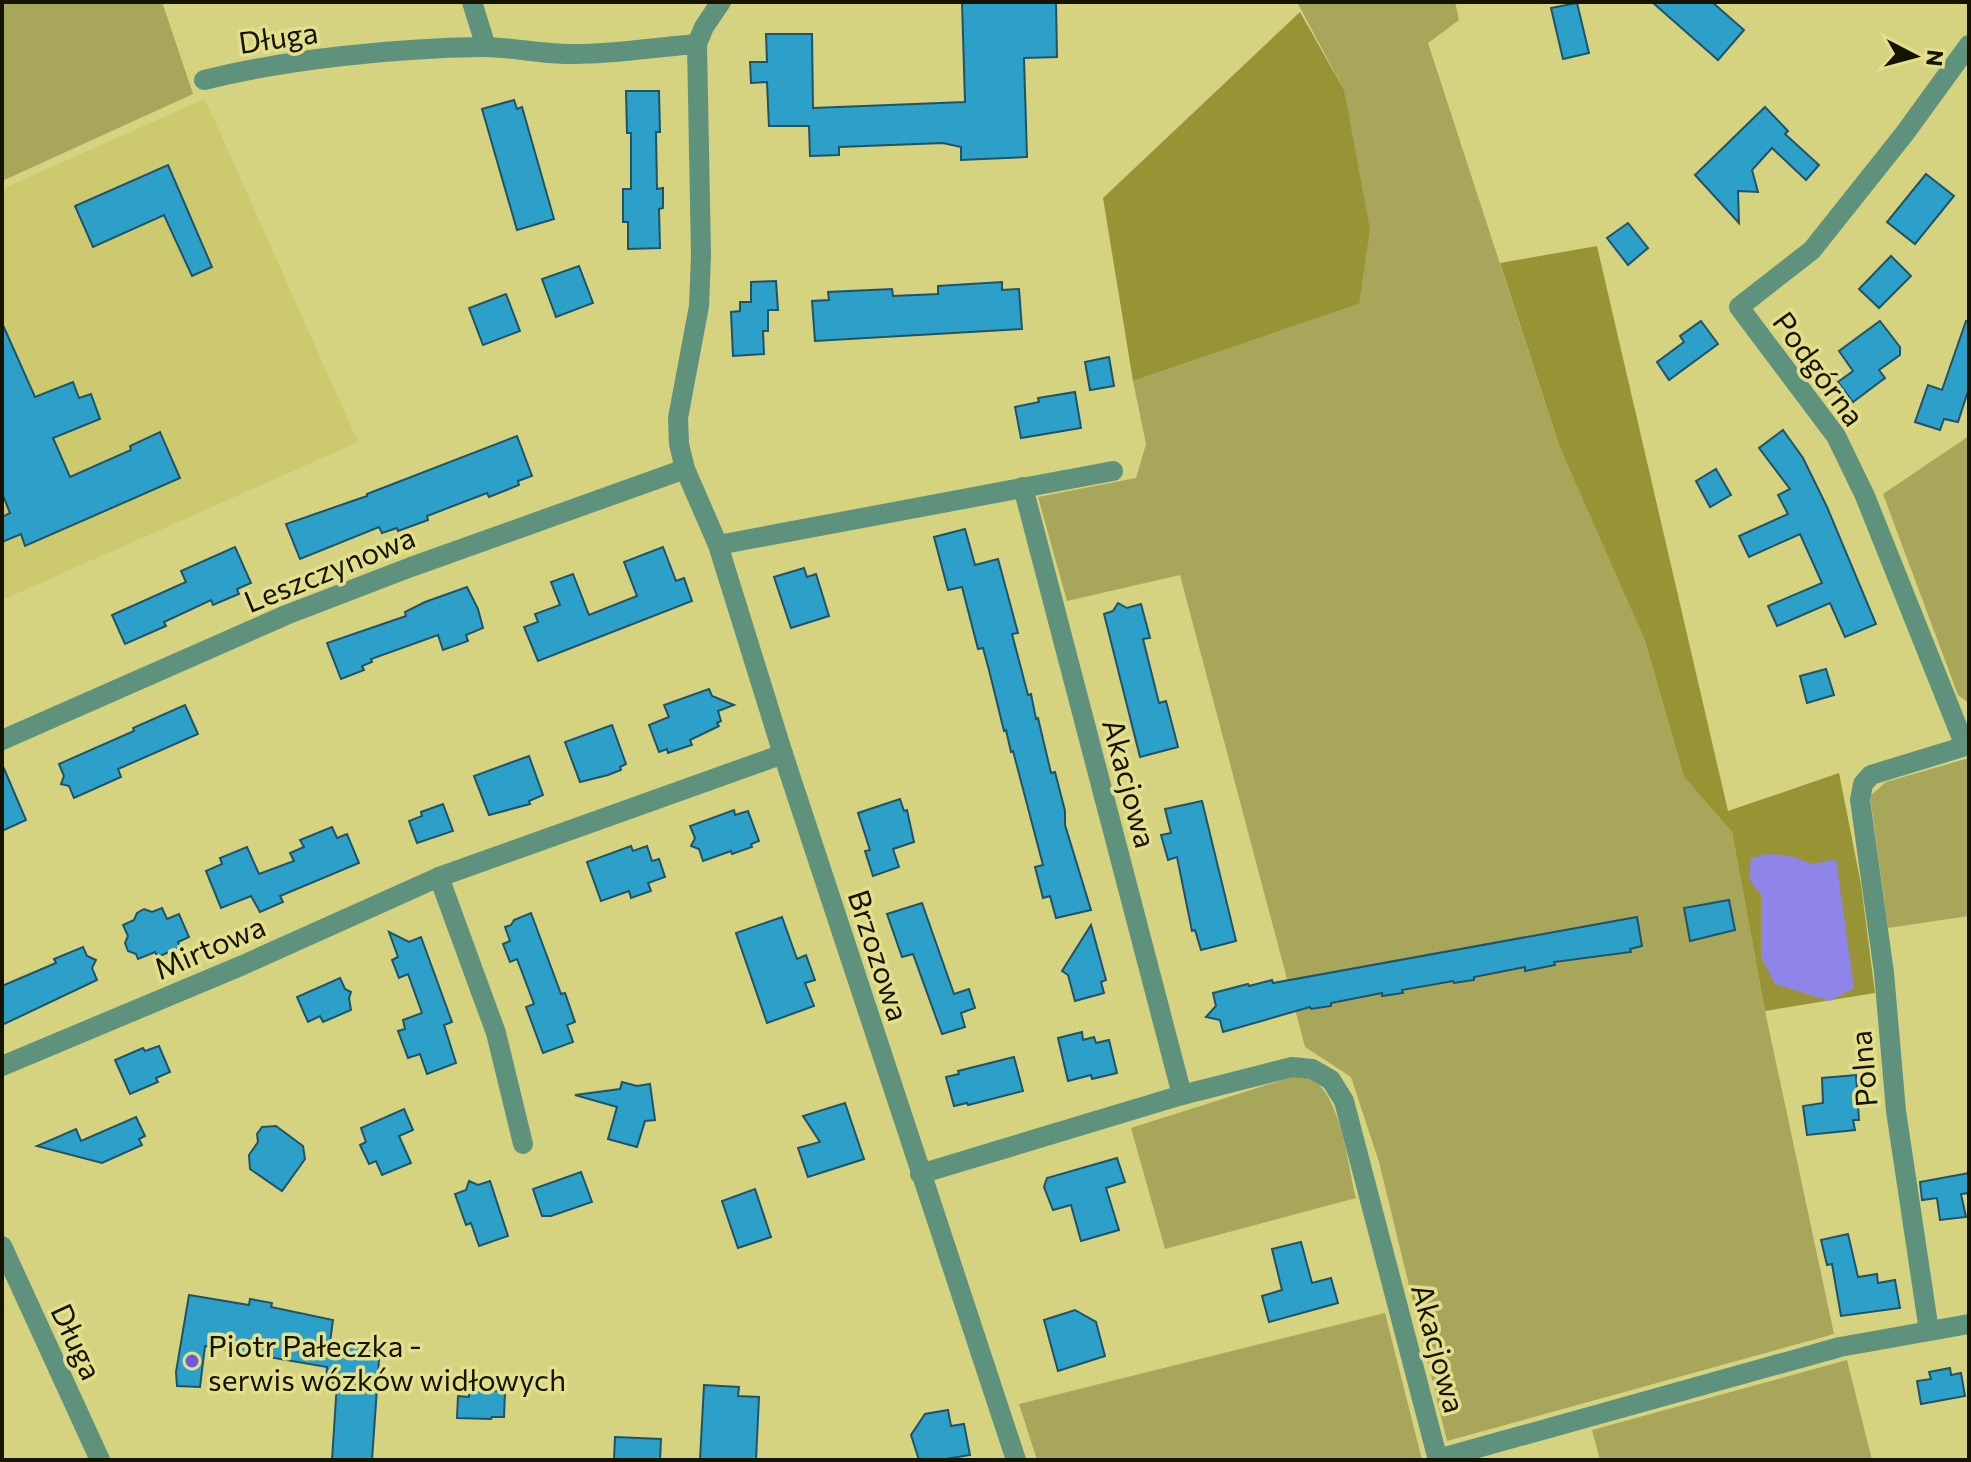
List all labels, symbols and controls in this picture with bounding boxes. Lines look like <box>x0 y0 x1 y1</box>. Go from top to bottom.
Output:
street label: Długa <box>236 12 320 60</box>
north arrow <box>1875 16 1955 96</box>
text: N <box>1921 49 1950 68</box>
street label: Podgórna <box>1766 304 1874 432</box>
street label: Leszczynowa <box>238 517 420 619</box>
street label: Akacjowa <box>1096 714 1166 852</box>
street label: Brzozowa <box>841 885 919 1025</box>
street label: Mirtowa <box>148 906 270 986</box>
street label: Polna <box>1840 1029 1884 1109</box>
street label: Akacjowa <box>1405 1279 1475 1417</box>
street label: Długa <box>44 1297 112 1385</box>
place label: Piotr Pałeczka - serwis wózków widłowych <box>208 1326 566 1397</box>
marker: Piotr Pałeczka - serwis wózków widłowych <box>183 1352 201 1370</box>

